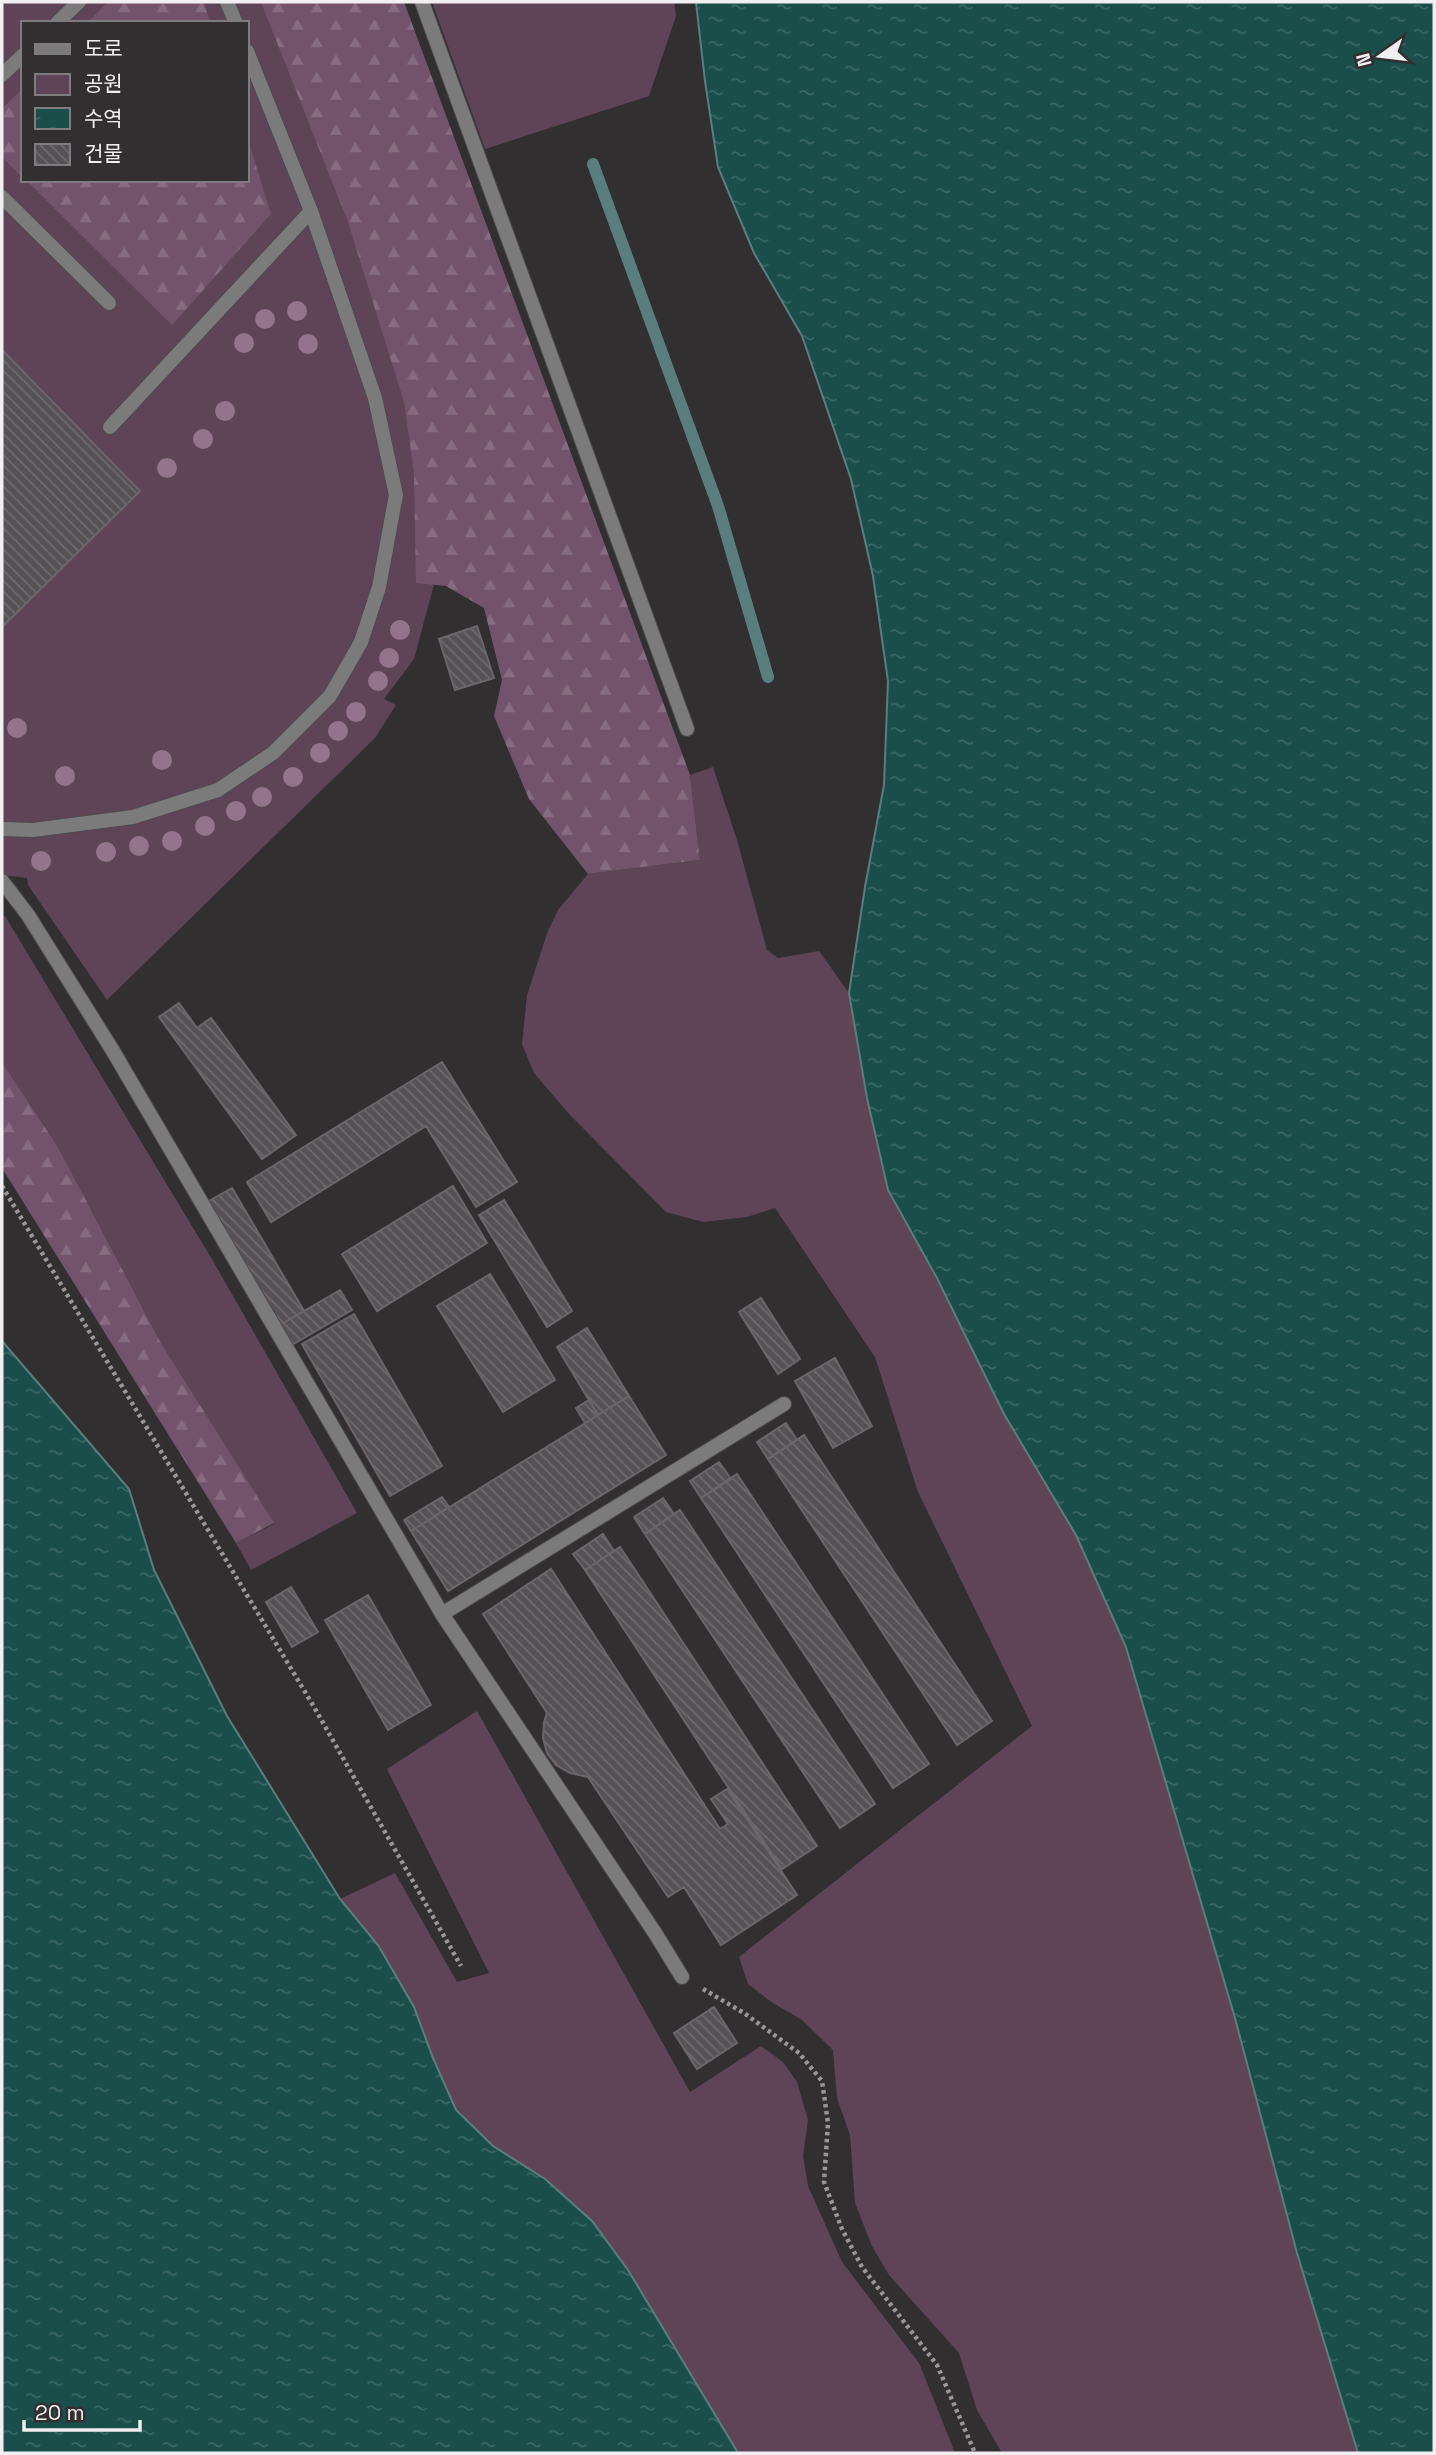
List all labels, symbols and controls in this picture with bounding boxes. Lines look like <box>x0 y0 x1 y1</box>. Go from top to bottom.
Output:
legend <box>21 21 248 182</box>
north arrow <box>1345 21 1415 91</box>
text: 도로 <box>84 35 123 62</box>
text: N <box>1350 51 1378 69</box>
text: 공원 <box>84 70 123 97</box>
text: 수역 <box>84 105 123 132</box>
text: 건물 <box>84 140 123 167</box>
scale bar <box>24 2388 140 2432</box>
text: 20 m <box>35 2399 85 2426</box>

